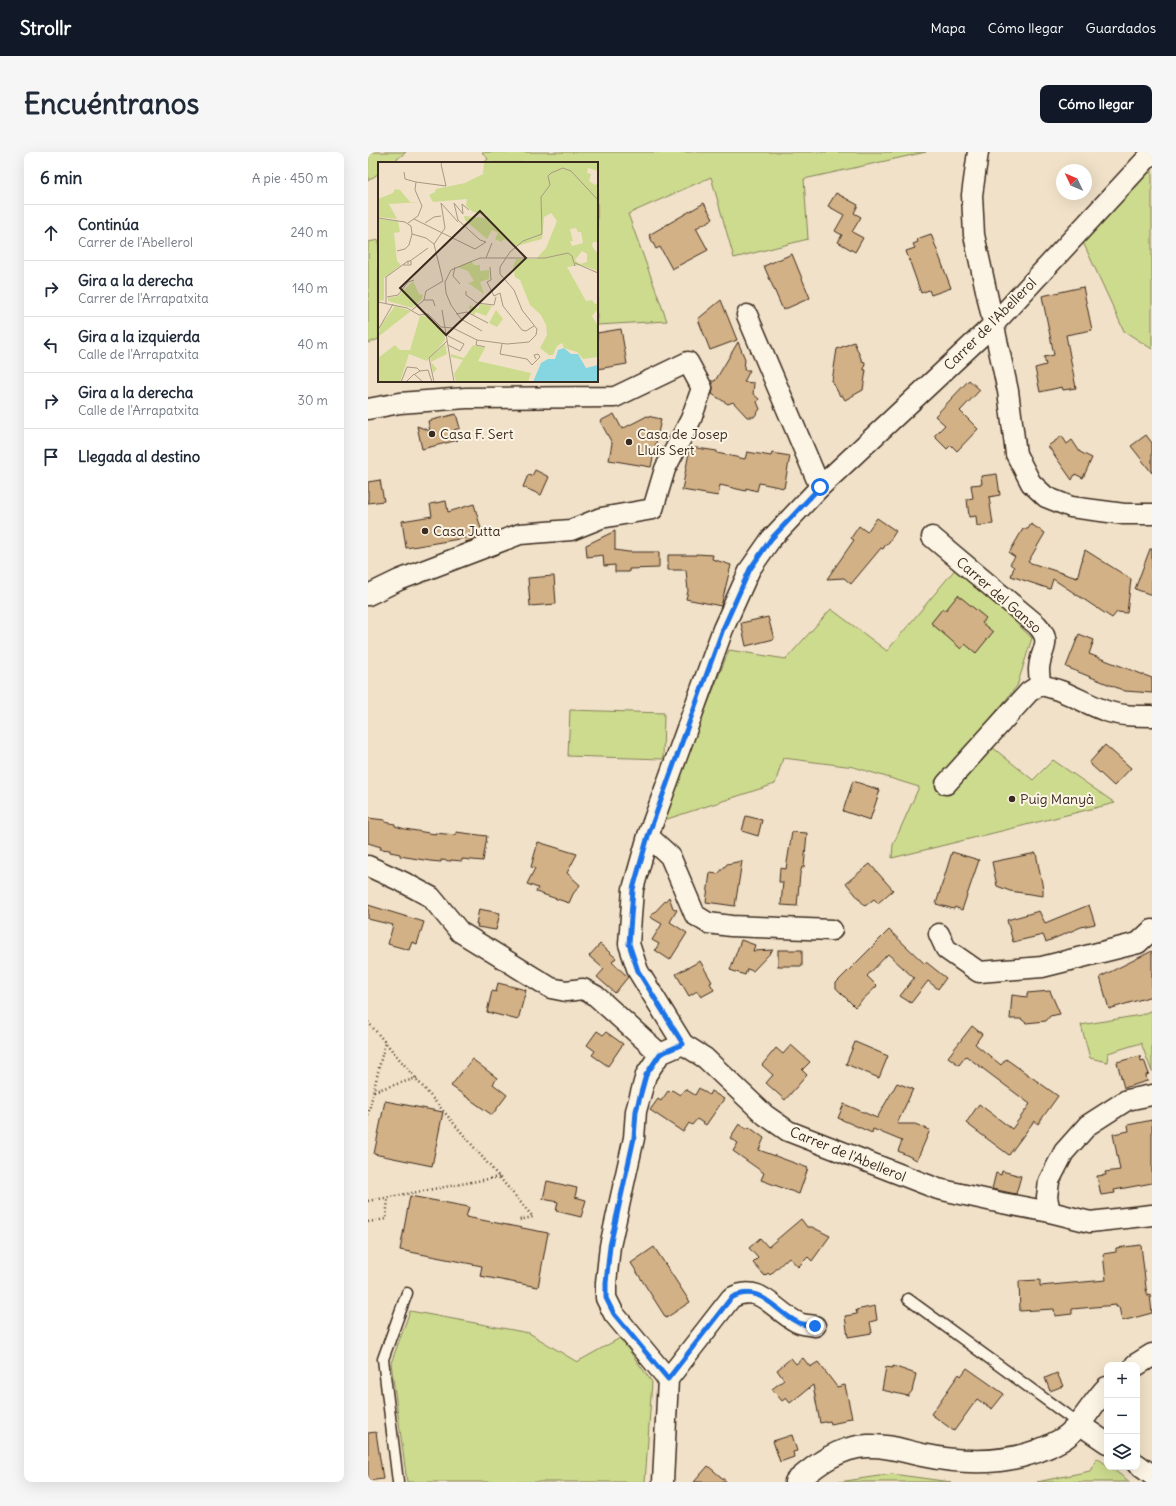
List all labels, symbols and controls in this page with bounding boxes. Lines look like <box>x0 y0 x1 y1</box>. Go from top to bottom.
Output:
text: Strollr <box>20 16 71 40</box>
text: Mapa <box>931 19 966 37</box>
text: Cómo llegar <box>988 19 1064 37</box>
text: Guardados <box>1086 19 1156 37</box>
button: Cómo llegar <box>1040 85 1152 123</box>
text: Encuéntranos <box>24 86 199 122</box>
inset map <box>378 162 598 382</box>
north arrow <box>1056 164 1092 200</box>
text: 6 min <box>40 167 82 189</box>
text: A pie · 450 m <box>252 170 328 187</box>
text: Continúa <box>78 215 139 234</box>
icon: ahead <box>40 222 62 244</box>
text: 240 m <box>291 224 328 241</box>
text: Carrer de l'Abellerol <box>78 234 193 251</box>
text: Gira a la derecha <box>78 271 193 290</box>
street label: Carrer de l'Abellerol <box>940 274 1040 374</box>
icon: right <box>40 278 62 300</box>
text: 140 m <box>292 280 328 297</box>
text: Carrer de l'Arrapatxita <box>78 290 209 307</box>
text: Gira a la izquierda <box>78 327 200 346</box>
icon: left <box>40 334 62 356</box>
text: 40 m <box>297 336 328 353</box>
text: Calle de l'Arrapatxita <box>78 346 199 363</box>
text: Gira a la derecha <box>78 383 193 402</box>
icon: right <box>40 390 62 412</box>
text: 30 m <box>298 392 328 409</box>
text: Calle de l'Arrapatxita <box>78 402 199 419</box>
place label: Casa F. Sert <box>440 425 514 443</box>
place label: Casa de Josep Lluís Sert <box>637 425 728 459</box>
marker: Casa F. Sert <box>427 429 437 439</box>
marker: Casa de Josep Lluís Sert <box>624 437 634 447</box>
icon: arrive <box>40 446 62 468</box>
text: Llegada al destino <box>78 447 200 466</box>
route start <box>811 478 829 496</box>
place label: Casa Jutta <box>433 522 501 540</box>
marker: Casa Jutta <box>420 526 430 536</box>
street label: Carrer del Ganso <box>953 553 1045 637</box>
place label: Puig Manyà <box>1020 790 1094 808</box>
marker: Puig Manyà <box>1007 794 1017 804</box>
street label: Carrer de l'Abellerol <box>787 1122 909 1186</box>
route end <box>806 1317 824 1335</box>
map controls <box>1104 1362 1140 1470</box>
button: + <box>1104 1362 1140 1398</box>
button: − <box>1104 1398 1140 1434</box>
button: layers <box>1104 1434 1140 1470</box>

